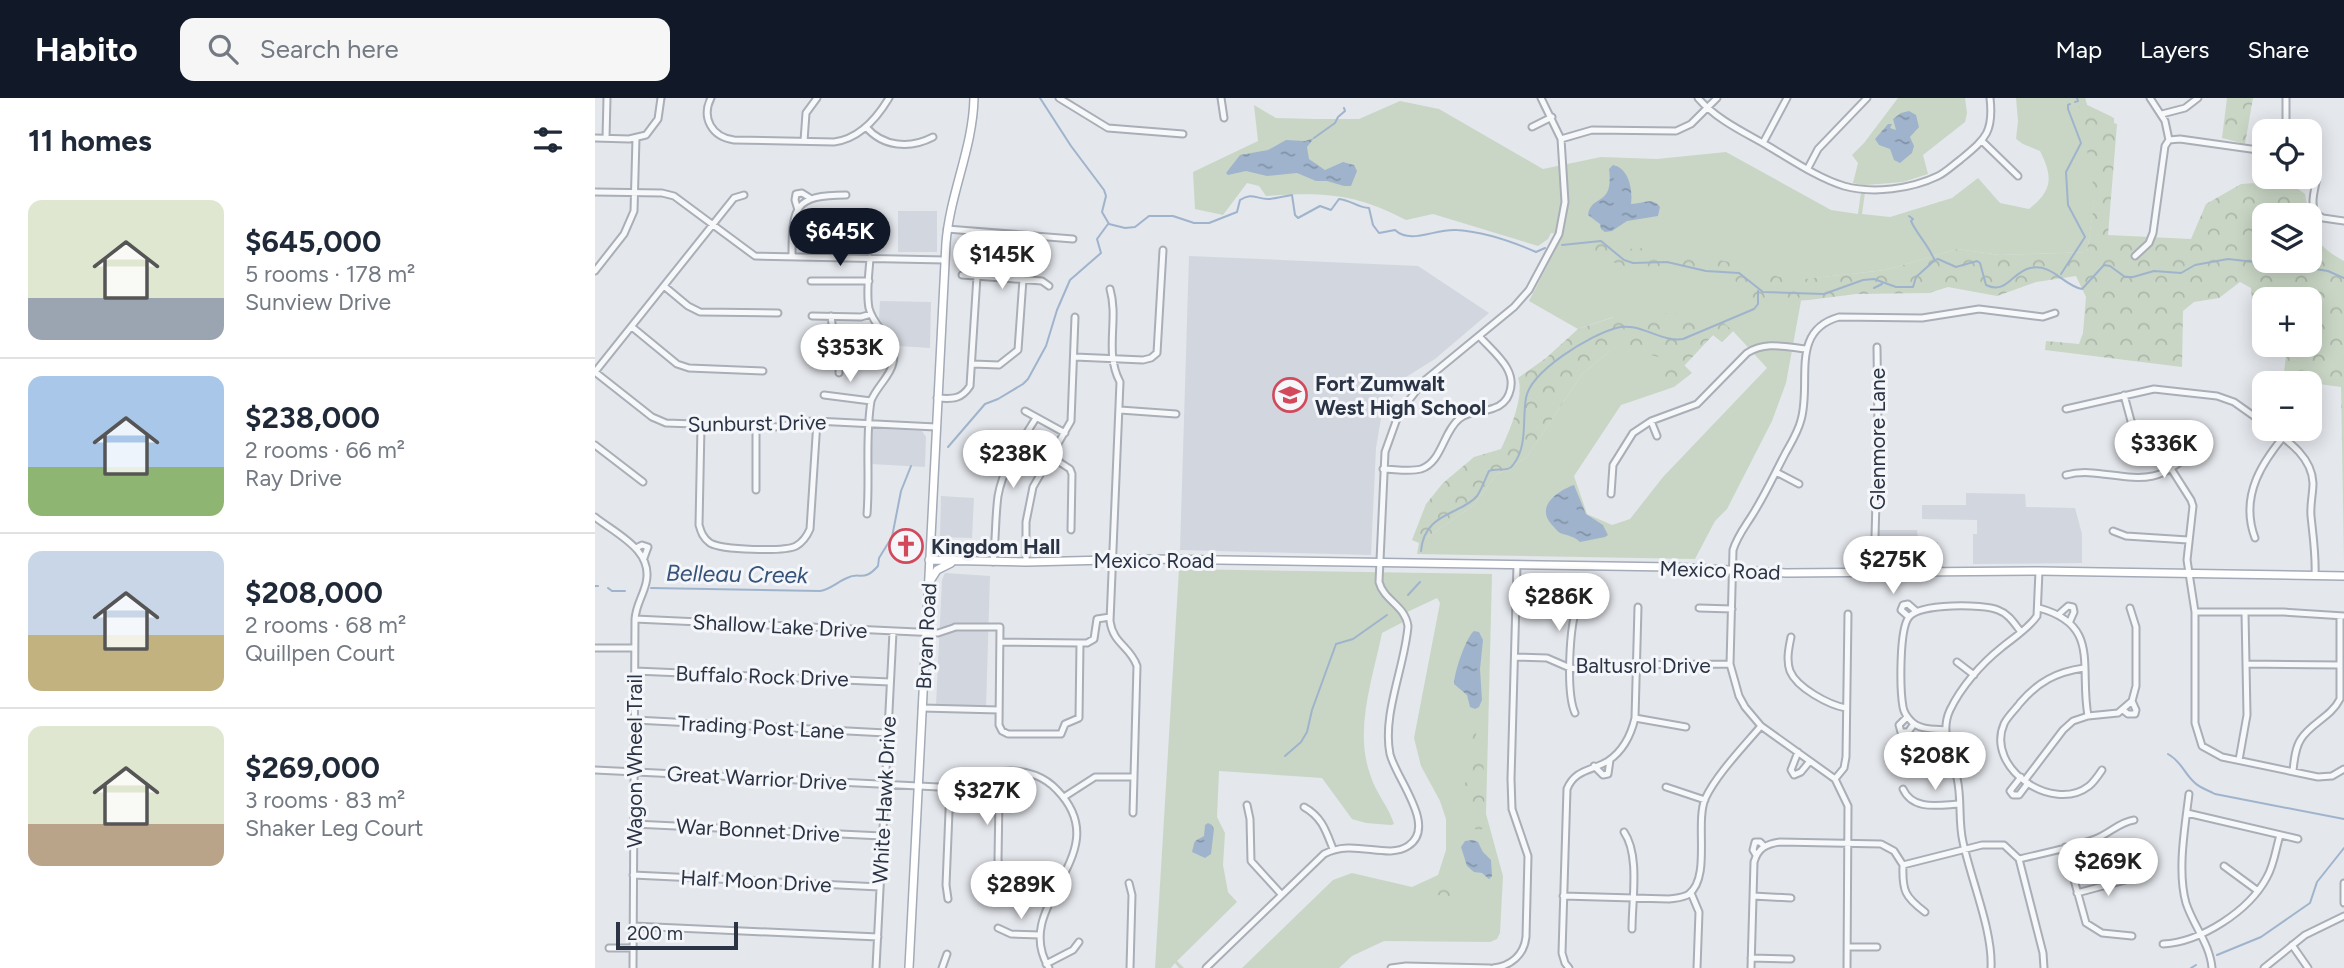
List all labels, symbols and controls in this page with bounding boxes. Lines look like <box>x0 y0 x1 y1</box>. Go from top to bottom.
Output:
search box <box>180 18 670 81</box>
text: Habito <box>35 30 138 69</box>
icon: search <box>204 30 242 68</box>
text: Search here <box>260 33 399 65</box>
text: Map <box>2055 35 2102 64</box>
text: Layers <box>2140 35 2209 64</box>
text: Share <box>2247 35 2309 64</box>
map controls <box>2252 119 2322 441</box>
button: locate <box>2252 119 2322 189</box>
icon: filters <box>529 121 567 159</box>
text: 11 homes <box>28 122 152 159</box>
button: layers <box>2252 203 2322 273</box>
pin: $645K <box>791 208 889 268</box>
text: $645K <box>805 217 875 245</box>
text: $645,000 <box>245 223 381 260</box>
icon: home <box>84 228 168 312</box>
pin: $145K <box>953 232 1051 291</box>
text: $145K <box>969 240 1035 268</box>
text: 5 rooms · 178 m² <box>245 260 415 288</box>
button: + <box>2252 287 2322 357</box>
text: Sunview Drive <box>245 288 391 316</box>
pin: $353K <box>801 324 899 384</box>
text: $353K <box>817 333 884 361</box>
street label: Glenmore Lane <box>1865 368 1890 510</box>
place label: Fort Zumwalt West High School <box>1315 371 1486 420</box>
button: − <box>2252 371 2322 441</box>
school or university icon: Fort Zumwalt West High School <box>1271 376 1309 414</box>
text: $238,000 <box>245 399 380 436</box>
icon: home <box>84 404 168 488</box>
street label: Sunburst Drive <box>687 409 827 437</box>
pin: $336K <box>2115 420 2213 480</box>
text: $336K <box>2131 429 2197 457</box>
pin: $238K <box>964 430 1062 490</box>
text: 2 rooms · 66 m² <box>245 436 405 464</box>
text: $238K <box>979 439 1047 467</box>
text: Ray Drive <box>245 464 342 492</box>
church icon: Kingdom Hall <box>887 527 925 565</box>
place label: Kingdom Hall <box>931 534 1060 559</box>
pin: $275K <box>1844 536 1942 596</box>
text: $275K <box>1859 545 1927 573</box>
street label: Mexico Road <box>1093 548 1215 573</box>
street label: Mexico Road <box>1659 555 1781 585</box>
water label: Belleau Creek <box>666 559 809 589</box>
text: $208,000 <box>245 574 383 611</box>
pin: $286K <box>1510 574 1608 633</box>
icon: home <box>84 579 168 663</box>
street label: Bryan Road <box>911 582 941 690</box>
text: $286K <box>1525 582 1593 610</box>
street label: Shallow Lake Drive <box>692 609 868 643</box>
text: 2 rooms · 68 m² <box>245 611 406 639</box>
text: Quillpen Court <box>245 639 395 667</box>
street label: Baltusrol Drive <box>1575 653 1711 678</box>
street label: Buffalo Rock Drive <box>675 660 849 692</box>
street label: Wagon Wheel Trail <box>622 674 647 848</box>
street label: Trading Post Lane <box>677 710 845 744</box>
street label: White Hawk Drive <box>867 715 901 885</box>
pin: $208K <box>1886 732 1984 792</box>
text: $208K <box>1900 741 1970 769</box>
text: $269,000 <box>245 749 380 786</box>
icon: home <box>84 754 168 838</box>
street label: Great Warrior Drive <box>666 761 848 795</box>
pin: $327K <box>938 768 1036 827</box>
text: $327K <box>954 776 1020 804</box>
text: 3 rooms · 83 m² <box>245 786 405 814</box>
street label: War Bonnet Drive <box>676 813 840 847</box>
text: Shaker Leg Court <box>245 814 424 842</box>
pin: $269K <box>2059 838 2157 898</box>
text: $269K <box>2074 847 2142 875</box>
pin: $289K <box>972 862 1070 921</box>
street label: Half Moon Drive <box>680 865 832 897</box>
text: $289K <box>987 870 1055 898</box>
scale bar <box>616 919 739 951</box>
text: 200 m <box>627 922 683 945</box>

